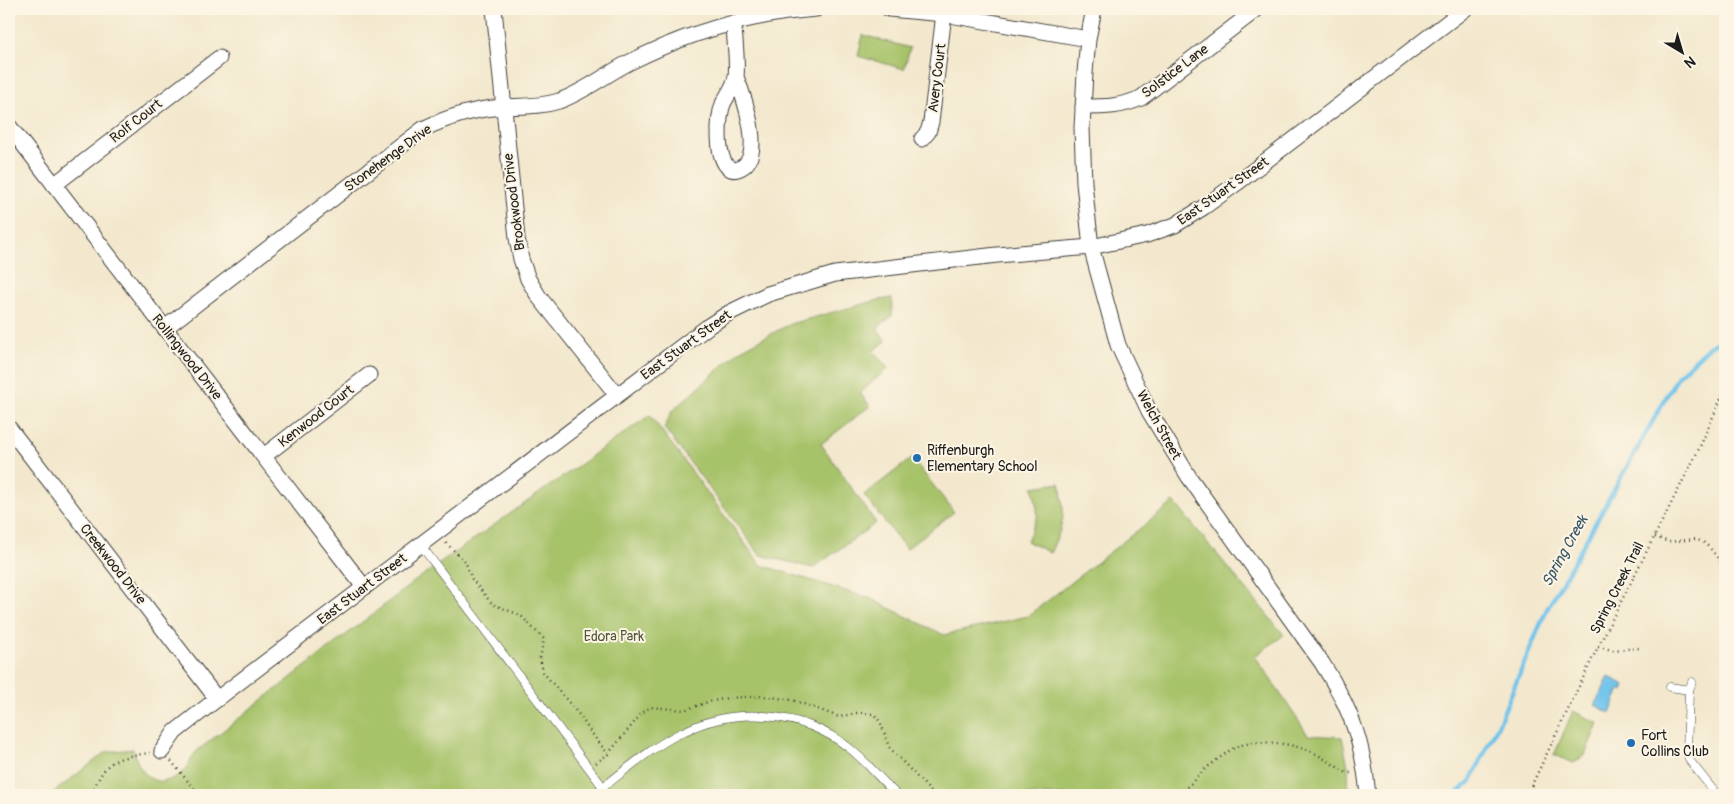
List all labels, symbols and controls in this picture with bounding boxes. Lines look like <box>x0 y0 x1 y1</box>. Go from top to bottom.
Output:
north arrow <box>1656 28 1706 78</box>
street label: Solstice Lane <box>1138 40 1212 102</box>
street label: Avery Court <box>924 42 950 113</box>
text: N <box>1681 52 1699 71</box>
street label: Rolf Court <box>107 95 166 147</box>
street label: Stonehenge Drive <box>341 121 435 195</box>
street label: Brookwood Drive <box>500 152 528 252</box>
street label: East Stuart Street <box>1174 153 1272 229</box>
street label: East Stuart Street <box>637 306 735 384</box>
street label: Rollingwood Drive <box>148 311 226 403</box>
street label: Kenwood Court <box>275 381 357 451</box>
street label: Welch Street <box>1133 387 1185 463</box>
place label: Riffenburgh Elementary School <box>927 442 1038 475</box>
marker: Riffenburgh Elementary School <box>911 452 923 464</box>
water label: Spring Creek <box>1538 511 1593 590</box>
street label: Creekwood Drive <box>76 520 150 608</box>
street label: Spring Creek Trail <box>1587 539 1647 637</box>
street label: East Stuart Street <box>314 550 410 628</box>
park label: Edora Park <box>584 628 644 645</box>
place label: Fort Collins Club <box>1641 727 1709 760</box>
marker: Fort Collins Club <box>1625 737 1637 749</box>

